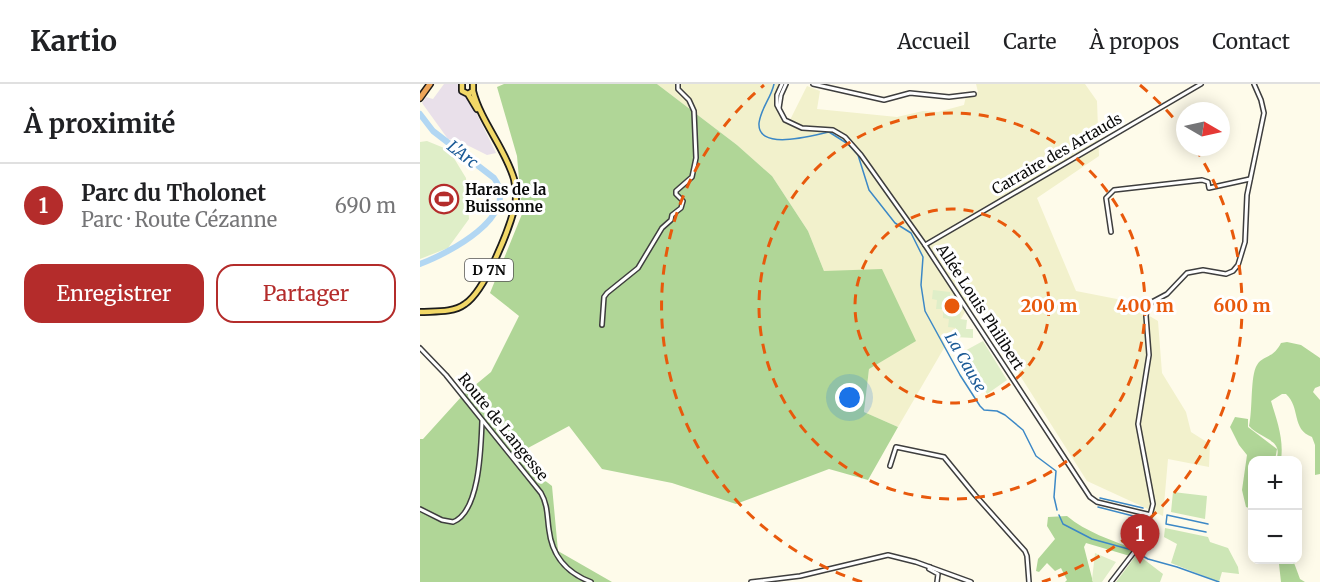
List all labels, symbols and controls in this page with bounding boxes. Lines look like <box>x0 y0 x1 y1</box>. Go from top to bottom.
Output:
text: Kartio <box>30 23 117 59</box>
text: Accueil <box>897 28 970 55</box>
text: Carte <box>1003 28 1057 55</box>
text: À propos <box>1090 28 1179 55</box>
text: Contact <box>1212 28 1290 55</box>
north arrow <box>1176 102 1230 156</box>
text: À proximité <box>24 107 175 140</box>
street label: Carraire des Artauds <box>988 109 1125 199</box>
water label: L'Arc <box>444 136 483 173</box>
text: Parc du Tholonet <box>81 179 266 207</box>
place label: Haras de la Buissonne <box>465 180 547 216</box>
sports icon: Haras de la Buissonne <box>428 183 460 215</box>
text: 1 <box>39 193 48 218</box>
text: 690 m <box>335 193 396 218</box>
text: Parc · Route Cézanne <box>81 207 277 232</box>
street label: Allée Louis Philibert <box>932 239 1028 373</box>
road number: D 7N <box>465 259 513 281</box>
button: Enregistrer <box>24 264 204 323</box>
button: Partager <box>216 264 396 323</box>
text: 200 m <box>1021 294 1077 317</box>
text: 400 m <box>1116 294 1174 317</box>
text: 600 m <box>1213 294 1271 317</box>
centre of rings <box>942 296 962 316</box>
water label: La Cause <box>941 329 991 395</box>
street label: Route de Langesse <box>454 369 553 484</box>
your location <box>835 383 864 412</box>
map controls <box>1248 456 1302 564</box>
button: + <box>1248 456 1302 510</box>
button: − <box>1248 510 1302 564</box>
pin: 1 <box>1120 514 1160 564</box>

